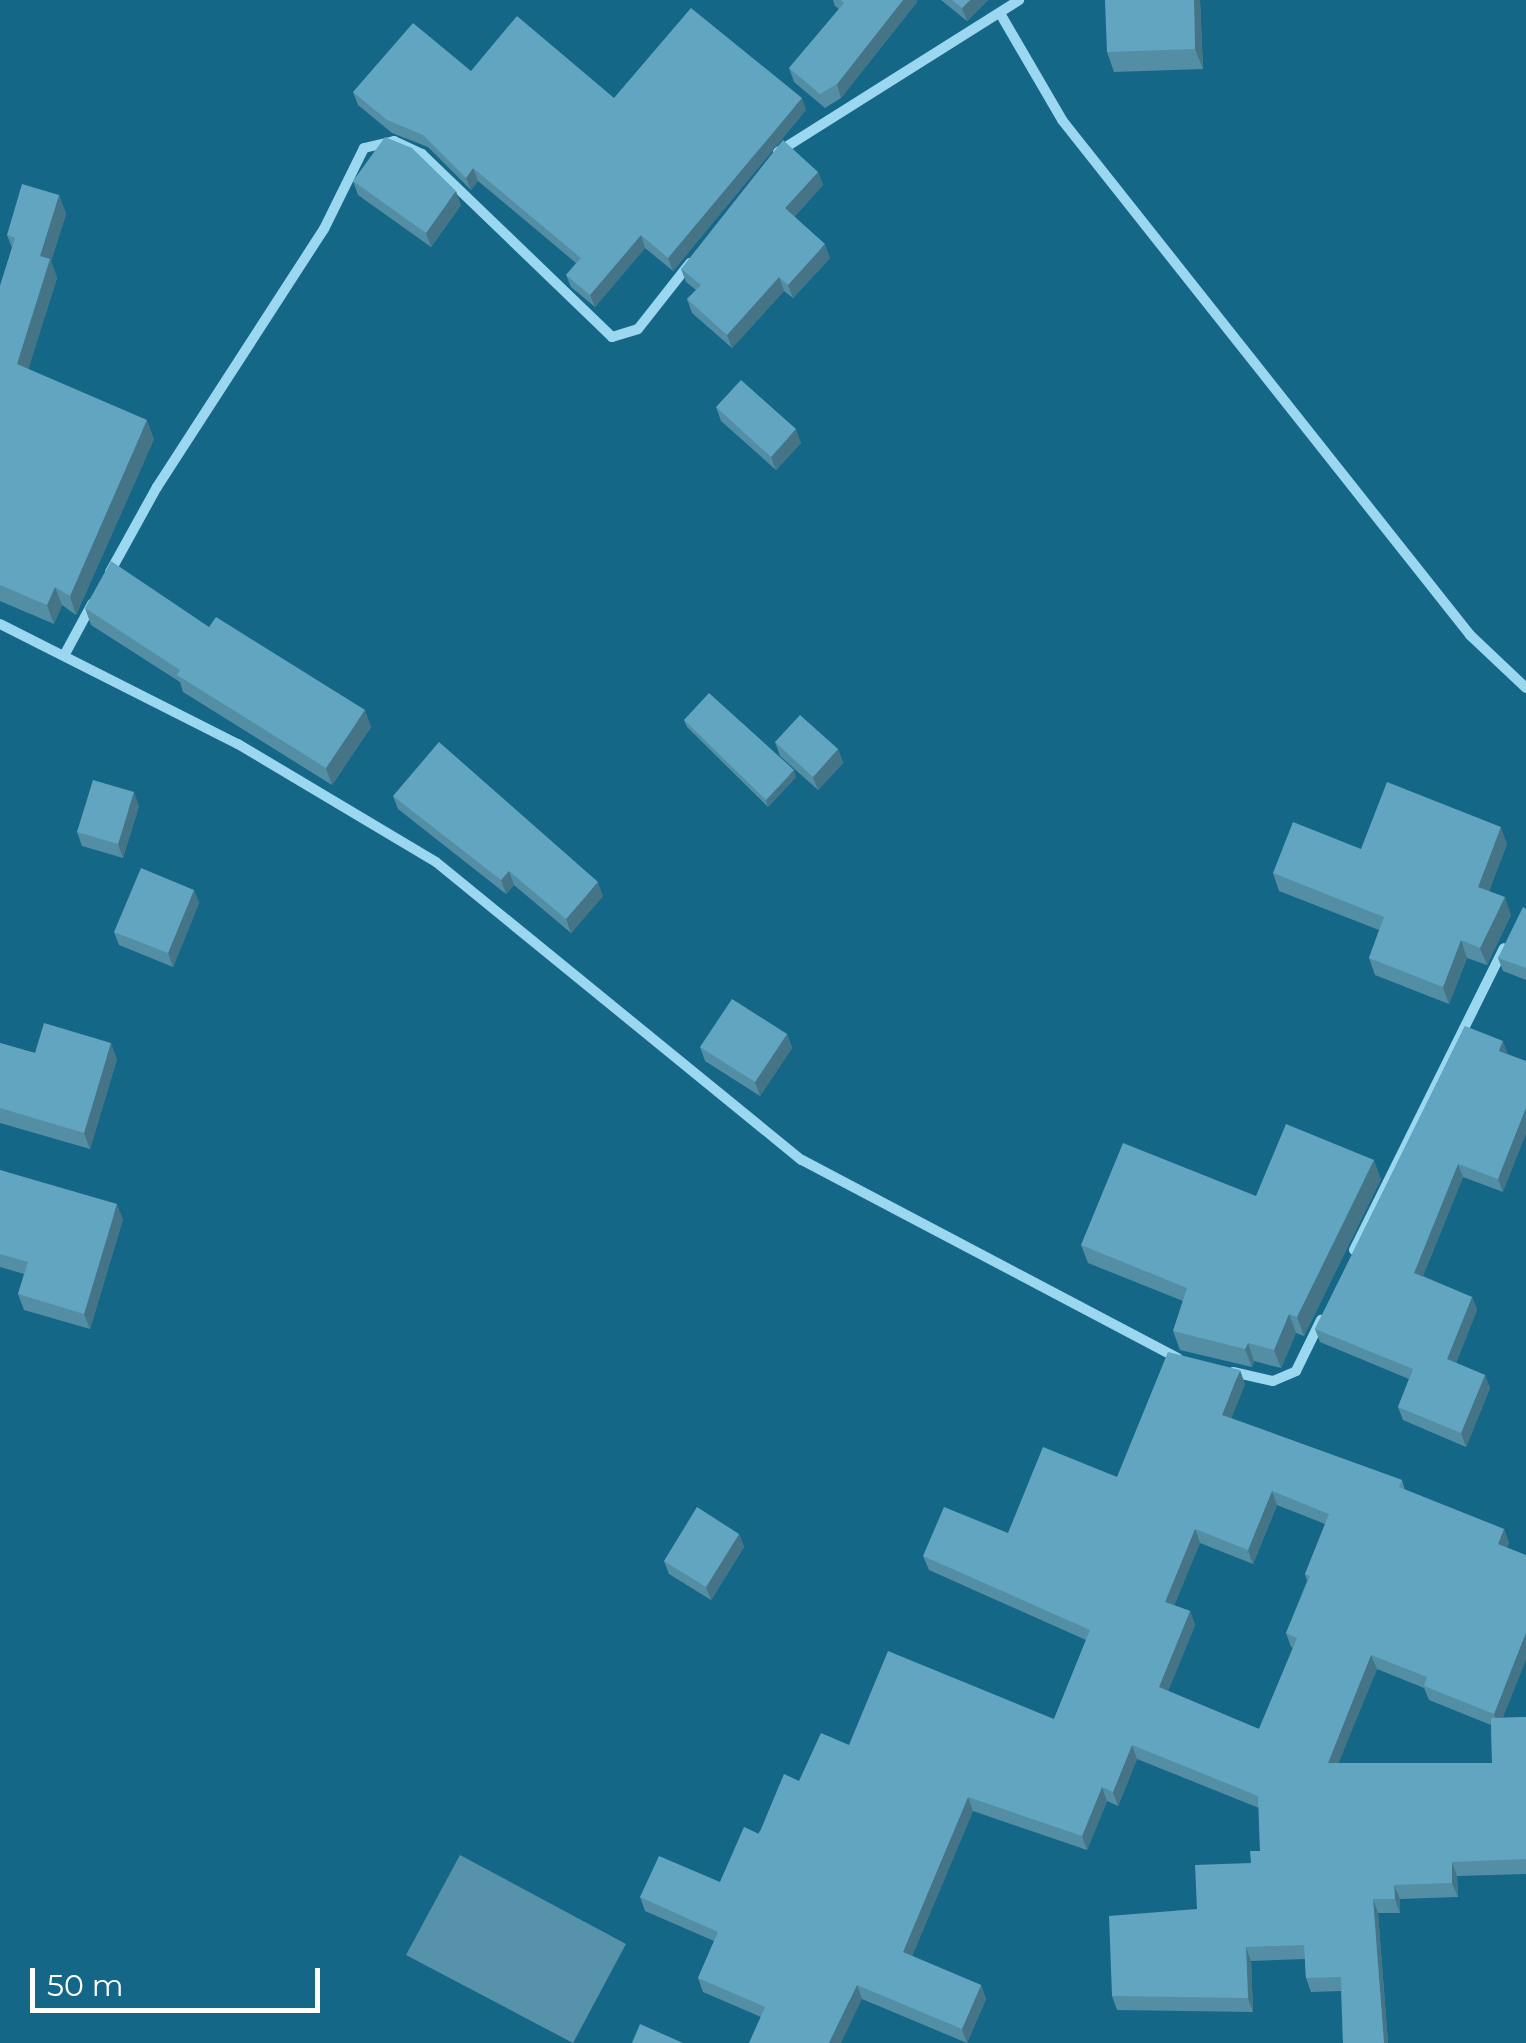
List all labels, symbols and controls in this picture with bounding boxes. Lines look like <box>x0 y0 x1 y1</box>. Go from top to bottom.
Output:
scale bar <box>35 1948 325 2010</box>
text: 50 m <box>47 1967 124 2004</box>

